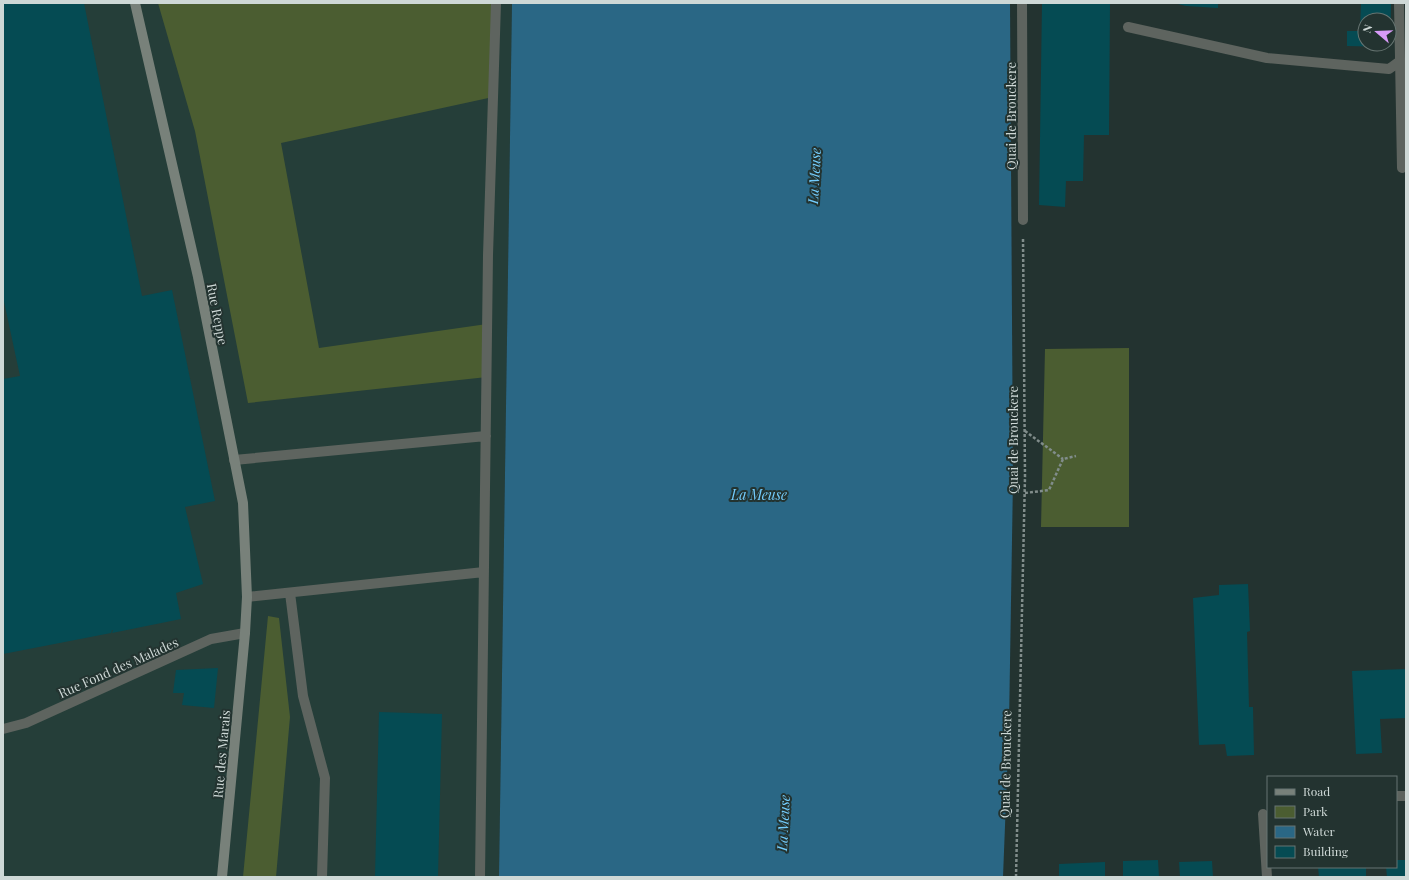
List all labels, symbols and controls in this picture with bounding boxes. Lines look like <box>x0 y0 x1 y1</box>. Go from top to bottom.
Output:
north arrow <box>1357 12 1397 52</box>
text: N <box>1359 22 1375 35</box>
street label: Quai de Brouckere <box>1002 62 1019 170</box>
water label: La Meuse <box>803 147 825 206</box>
street label: Rue Reppe <box>204 282 232 347</box>
street label: Quai de Brouckere <box>1004 386 1021 494</box>
water label: La Meuse <box>730 485 787 504</box>
street label: Rue Fond des Malades <box>55 633 181 701</box>
street label: Rue des Marais <box>209 709 233 799</box>
street label: Quai de Brouckere <box>996 709 1014 818</box>
legend <box>1267 776 1397 868</box>
text: Road <box>1303 783 1330 799</box>
water label: La Meuse <box>772 794 794 853</box>
text: Park <box>1303 803 1328 819</box>
text: Water <box>1302 823 1336 839</box>
text: Building <box>1303 843 1349 859</box>

